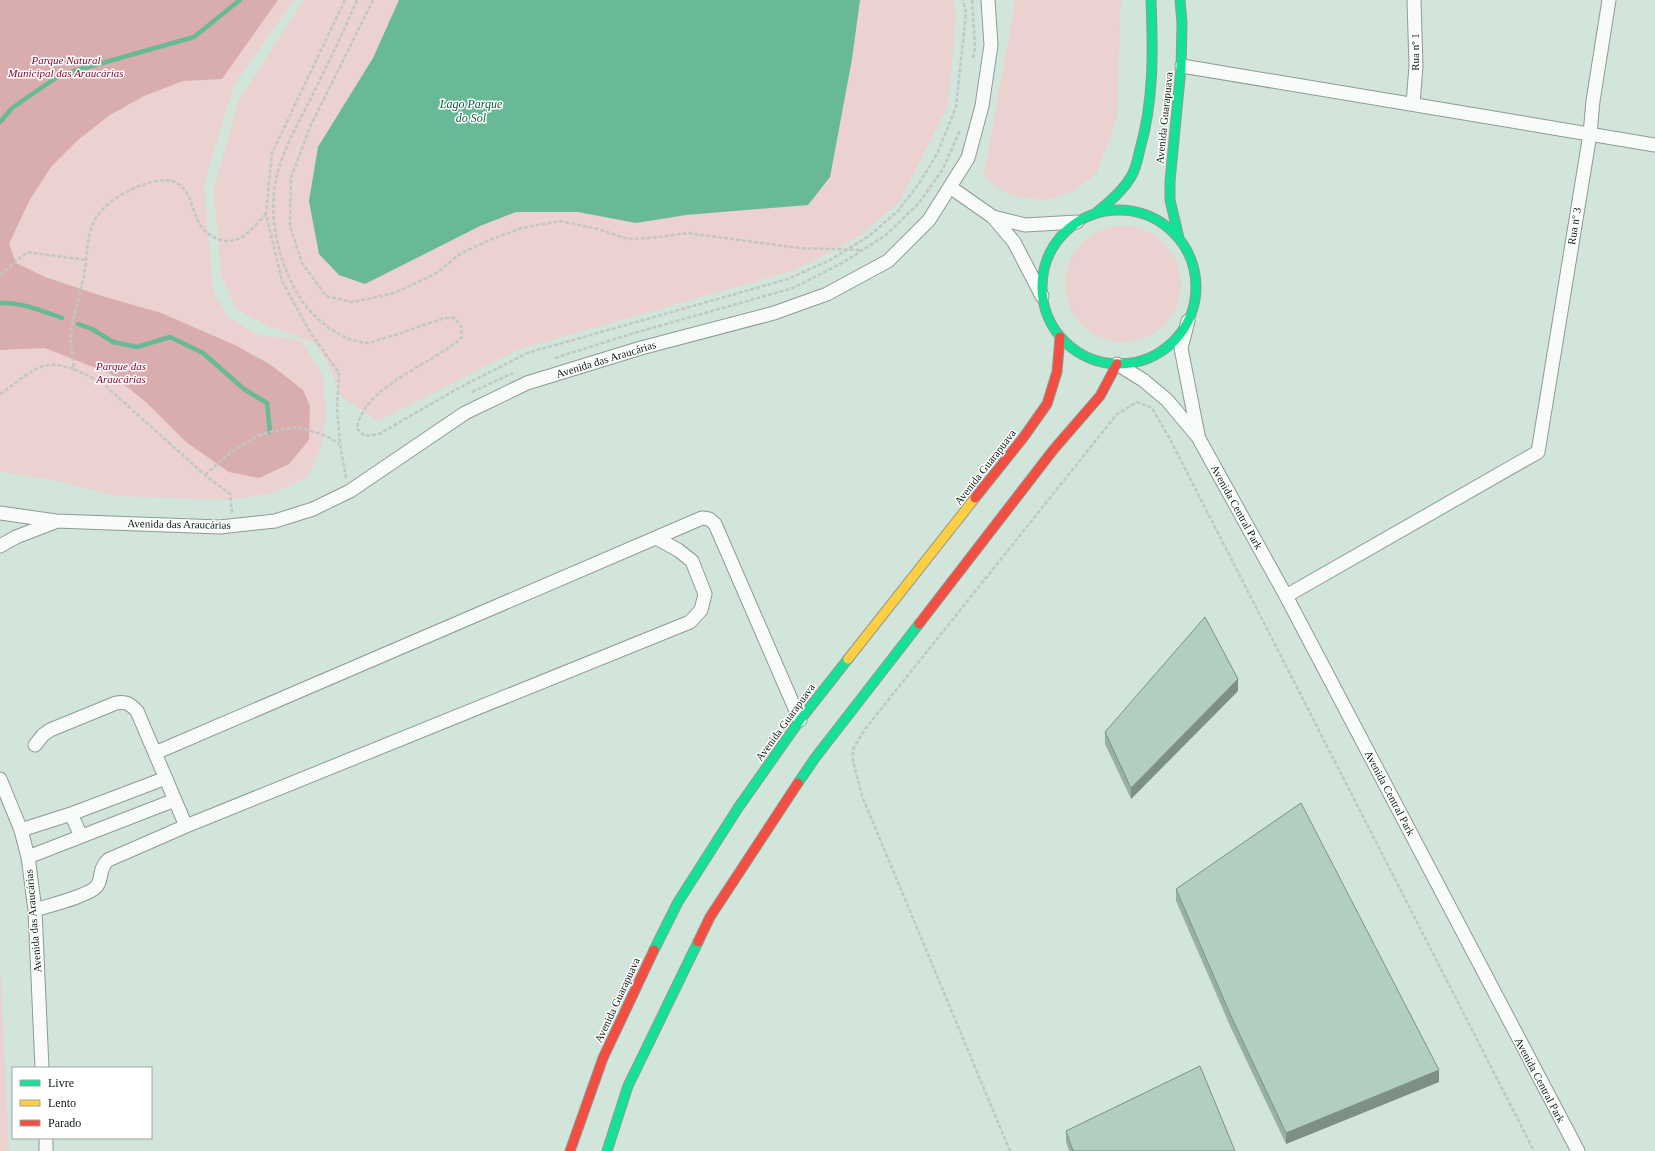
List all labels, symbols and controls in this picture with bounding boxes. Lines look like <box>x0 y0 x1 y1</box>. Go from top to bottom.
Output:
street label: Rua nº 1 <box>1409 33 1421 71</box>
park label: Parque Natural Municipal das Araucárias <box>7 54 124 79</box>
street label: Avenida Guarapuava <box>1153 71 1175 165</box>
water label: Lago Parque do Sol <box>439 97 503 125</box>
street label: Rua nº 3 <box>1565 206 1583 246</box>
street label: Avenida das Araucárias <box>555 338 657 380</box>
park label: Parque das Araucárias <box>95 360 146 385</box>
street label: Avenida Guarapuava <box>952 427 1018 507</box>
street label: Avenida Central Park <box>1209 463 1265 552</box>
street label: Avenida das Araucárias <box>127 517 231 531</box>
street label: Avenida Guarapuava <box>753 681 817 763</box>
street label: Avenida Central Park <box>1363 748 1418 838</box>
street label: Avenida das Araucárias <box>23 869 43 973</box>
street label: Avenida Guarapuava <box>592 956 642 1044</box>
street label: Avenida Central Park <box>1513 1035 1568 1125</box>
legend <box>12 1067 152 1139</box>
text: Livre <box>48 1076 74 1090</box>
text: Lento <box>48 1096 76 1110</box>
text: Parado <box>48 1116 81 1130</box>

